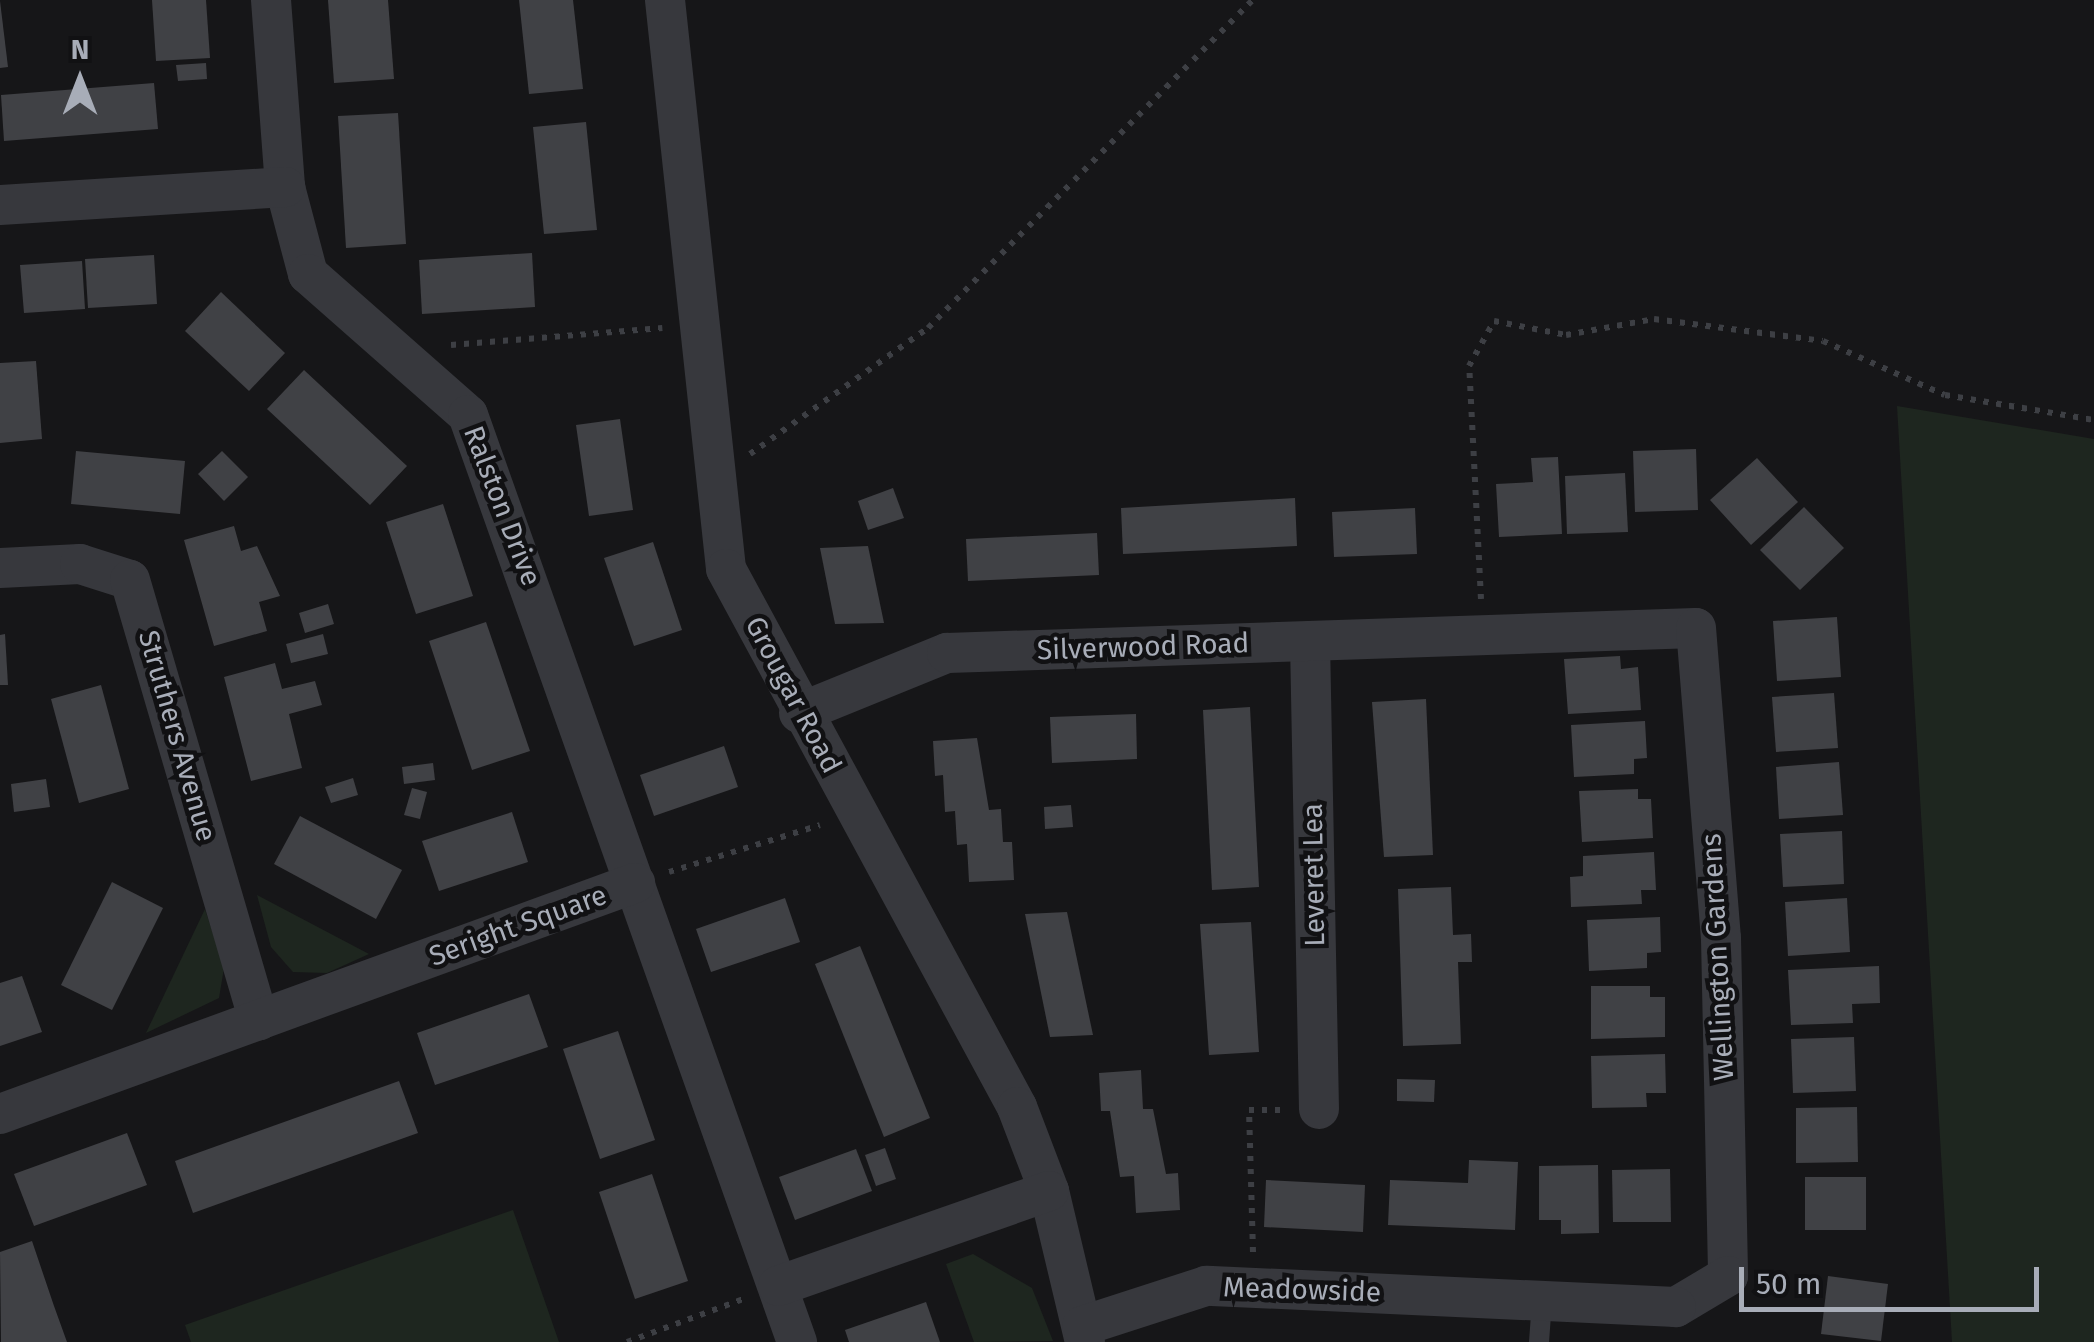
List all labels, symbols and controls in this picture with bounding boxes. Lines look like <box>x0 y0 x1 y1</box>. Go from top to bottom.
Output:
north arrow <box>30 30 130 130</box>
text: N <box>71 33 89 66</box>
street label: Ralston Drive <box>456 421 548 591</box>
street label: Grougar Road <box>738 611 848 779</box>
street label: Struthers Avenue <box>131 627 223 845</box>
street label: Silverwood Road <box>1036 627 1250 667</box>
street label: Leveret Lea <box>1296 803 1332 947</box>
street label: Wellington Gardens <box>1695 832 1741 1082</box>
street label: Seright Square <box>425 878 611 974</box>
scale bar <box>1744 1247 2044 1309</box>
text: 50 m <box>1756 1266 1821 1302</box>
street label: Meadowside <box>1222 1270 1382 1310</box>

